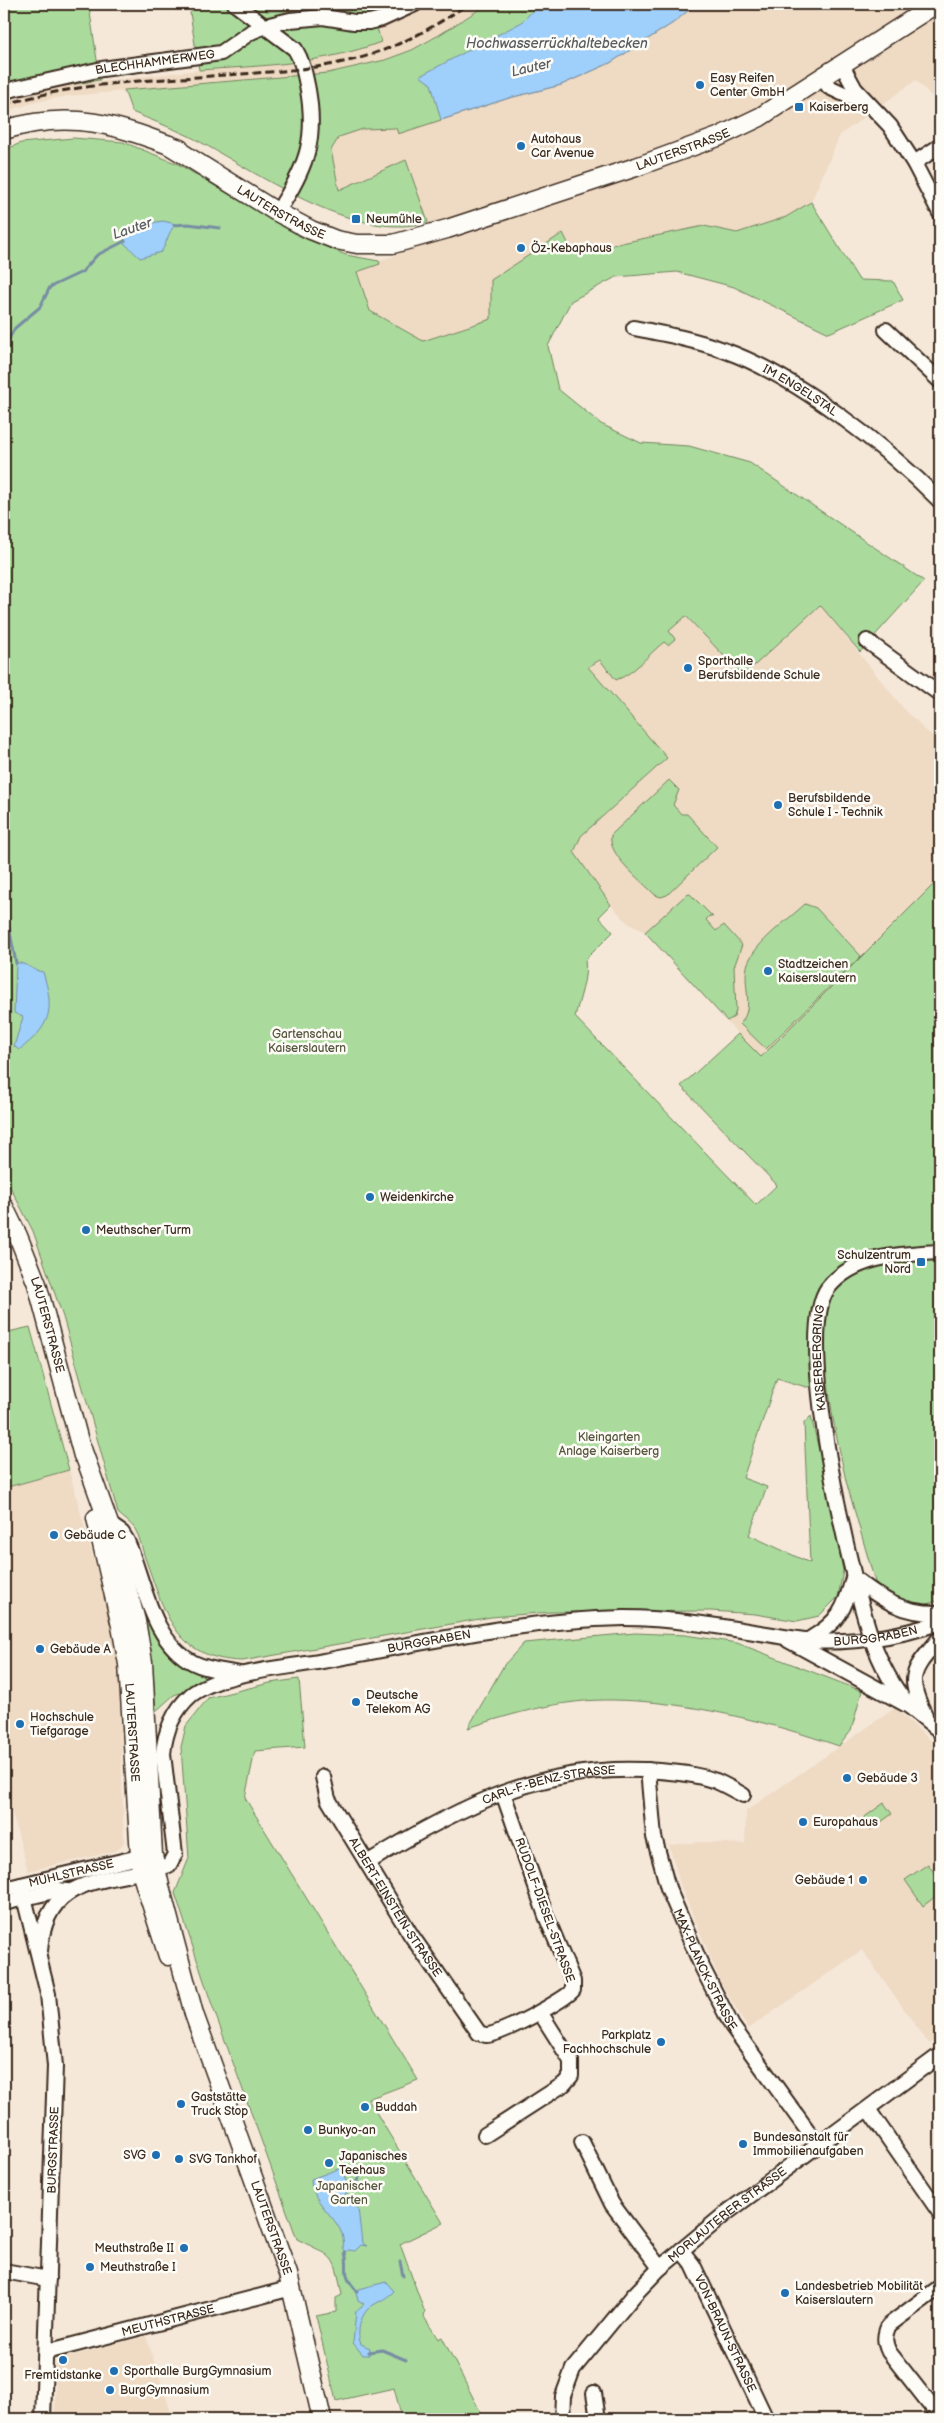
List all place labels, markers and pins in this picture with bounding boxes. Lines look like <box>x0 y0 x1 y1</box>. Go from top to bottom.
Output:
place label: Easy Reifen Center GmbH <box>710 71 785 100</box>
marker: Easy Reifen Center GmbH <box>694 79 706 91</box>
place label: Kaiserberg <box>809 100 869 115</box>
marker: Kaiserberg <box>793 101 805 113</box>
place label: Autohaus Car Avenue <box>531 132 594 161</box>
marker: Autohaus Car Avenue <box>515 140 527 152</box>
place label: Neumühle <box>366 212 422 227</box>
marker: Neumühle <box>350 213 362 225</box>
place label: Öz-Kebaphaus <box>531 240 612 256</box>
marker: Öz-Kebaphaus <box>515 242 527 254</box>
place label: Sporthalle Berufsbildende Schule <box>698 654 820 683</box>
marker: Sporthalle Berufsbildende Schule <box>682 662 694 674</box>
place label: Berufsbildende Schule I - Technik <box>788 791 883 820</box>
marker: Berufsbildende Schule I - Technik <box>772 799 784 811</box>
place label: Stadtzeichen Kaiserslautern <box>778 957 856 986</box>
marker: Stadtzeichen Kaiserslautern <box>762 965 774 977</box>
place label: Weidenkirche <box>380 1190 454 1205</box>
marker: Weidenkirche <box>364 1191 376 1203</box>
place label: Meuthscher Turm <box>96 1223 191 1238</box>
marker: Meuthscher Turm <box>80 1224 92 1236</box>
place label: Schulzentrum Nord <box>837 1248 911 1277</box>
marker: Schulzentrum Nord <box>915 1256 927 1268</box>
place label: Gebäude C <box>64 1528 127 1543</box>
marker: Gebäude C <box>48 1529 60 1541</box>
place label: Gebäude A <box>50 1642 112 1657</box>
marker: Gebäude A <box>34 1643 46 1655</box>
place label: Deutsche Telekom AG <box>366 1688 430 1717</box>
marker: Deutsche Telekom AG <box>350 1696 362 1708</box>
place label: Hochschule Tiefgarage <box>30 1710 94 1739</box>
marker: Hochschule Tiefgarage <box>14 1718 26 1730</box>
place label: Gebäude 3 <box>857 1771 918 1786</box>
marker: Gebäude 3 <box>841 1772 853 1784</box>
place label: Europahaus <box>813 1815 878 1830</box>
marker: Europahaus <box>797 1816 809 1828</box>
place label: Gebäude 1 <box>795 1873 853 1888</box>
marker: Gebäude 1 <box>857 1874 869 1886</box>
place label: Parkplatz Fachhochschule <box>563 2028 651 2057</box>
marker: Parkplatz Fachhochschule <box>655 2036 667 2048</box>
place label: Gaststätte Truck Stop <box>191 2090 248 2119</box>
marker: Gaststätte Truck Stop <box>175 2098 187 2110</box>
place label: Buddah <box>375 2100 417 2115</box>
marker: Buddah <box>359 2101 371 2113</box>
place label: Bunkyo-an <box>318 2123 376 2138</box>
marker: Bunkyo-an <box>302 2124 314 2136</box>
place label: Bundesanstalt für Immobilienaufgaben <box>753 2130 864 2159</box>
marker: Bundesanstalt für Immobilienaufgaben <box>737 2138 749 2150</box>
place label: SVG <box>123 2148 146 2163</box>
marker: SVG <box>150 2149 162 2161</box>
place label: Japanisches Teehaus <box>339 2149 407 2178</box>
place label: SVG Tankhof <box>189 2152 257 2167</box>
marker: SVG Tankhof <box>173 2153 185 2165</box>
marker: Japanisches Teehaus <box>323 2157 335 2169</box>
place label: Meuthstraße II <box>95 2241 174 2256</box>
marker: Meuthstraße II <box>178 2242 190 2254</box>
place label: Meuthstraße I <box>100 2260 176 2275</box>
marker: Meuthstraße I <box>84 2261 96 2273</box>
place label: Landesbetrieb Mobilität Kaiserslautern <box>795 2279 923 2308</box>
marker: Landesbetrieb Mobilität Kaiserslautern <box>779 2287 791 2299</box>
marker: Fremtidstanke <box>57 2354 69 2366</box>
place label: Sporthalle BurgGymnasium <box>124 2364 271 2379</box>
marker: Sporthalle BurgGymnasium <box>108 2365 120 2377</box>
place label: Fremtidstanke <box>24 2368 102 2383</box>
place label: BurgGymnasium <box>120 2383 209 2398</box>
marker: BurgGymnasium <box>104 2384 116 2396</box>

